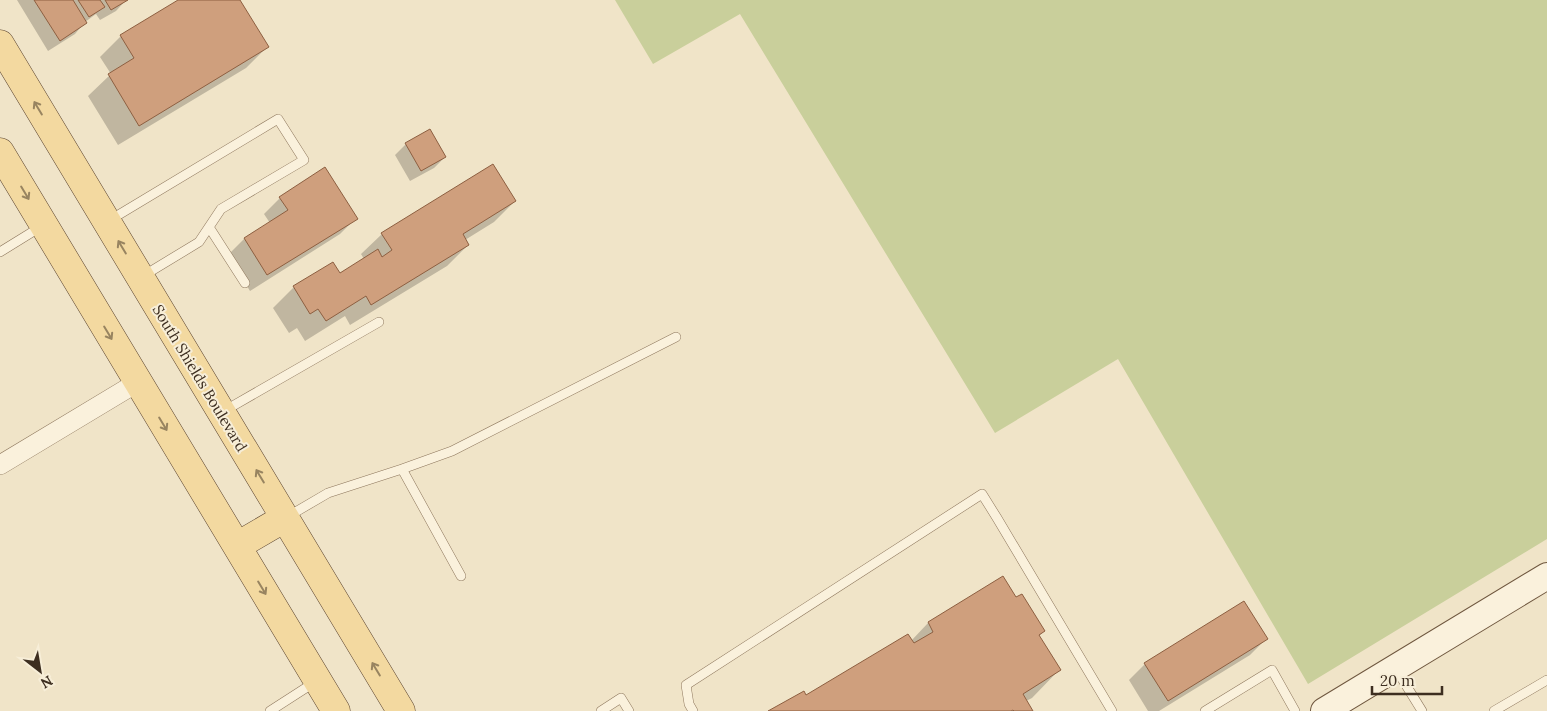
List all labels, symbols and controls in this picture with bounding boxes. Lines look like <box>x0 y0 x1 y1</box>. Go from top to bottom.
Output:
one-way arrow <box>33 101 43 115</box>
one-way arrow <box>21 186 31 200</box>
one-way arrow <box>117 241 127 255</box>
street label: South Shields Boulevard <box>148 301 252 455</box>
one-way arrow <box>104 325 114 340</box>
one-way arrow <box>157 417 168 431</box>
one-way arrow <box>254 470 264 484</box>
one-way arrow <box>257 581 267 595</box>
north arrow <box>15 646 65 696</box>
one-way arrow <box>370 663 380 677</box>
scale bar <box>1372 664 1442 696</box>
text: 20 m <box>1380 671 1415 690</box>
text: N <box>37 672 56 693</box>

